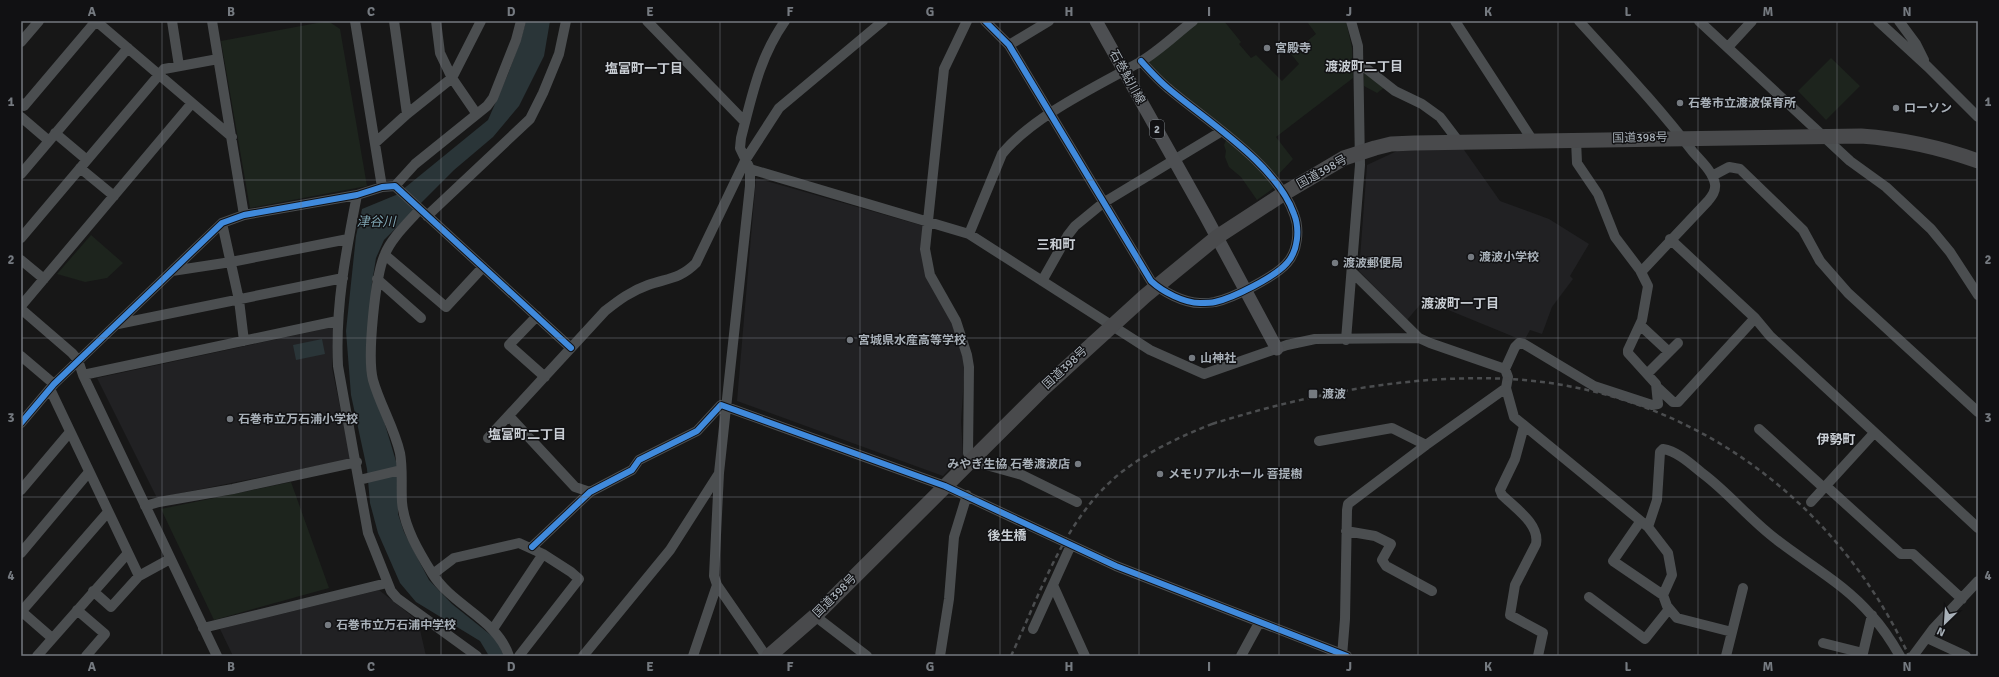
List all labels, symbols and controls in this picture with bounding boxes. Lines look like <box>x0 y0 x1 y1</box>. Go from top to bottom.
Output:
text: A <box>88 4 97 20</box>
text: B <box>227 4 235 20</box>
text: C <box>367 4 375 20</box>
text: D <box>507 4 516 20</box>
text: E <box>646 4 654 20</box>
text: F <box>787 4 794 20</box>
text: G <box>926 4 934 20</box>
text: H <box>1065 4 1073 20</box>
text: I <box>1207 4 1211 20</box>
text: J <box>1346 4 1352 20</box>
text: K <box>1484 4 1492 20</box>
text: L <box>1625 4 1632 20</box>
text: M <box>1763 4 1774 20</box>
text: N <box>1902 4 1912 20</box>
place label: 宮殿寺 <box>1275 41 1311 56</box>
marker: 宮殿寺 <box>1262 43 1272 53</box>
street label: 石巻鮎川線 <box>1106 47 1148 107</box>
district label: 渡波町二丁目 <box>1325 59 1403 75</box>
district label: 塩富町一丁目 <box>605 61 683 77</box>
text: 1 <box>7 94 15 110</box>
text: 1 <box>1984 94 1992 110</box>
place label: 石巻市立渡波保育所 <box>1688 96 1796 111</box>
marker: 石巻市立渡波保育所 <box>1675 98 1685 108</box>
place label: ローソン <box>1904 101 1952 116</box>
marker: ローソン <box>1891 103 1901 113</box>
road number: 2 <box>1150 120 1164 138</box>
street label: 国道398号 <box>1612 130 1668 146</box>
street label: 国道398号 <box>1294 152 1350 192</box>
water label: 津谷川 <box>356 214 397 230</box>
district label: 三和町 <box>1036 237 1076 253</box>
place label: 渡波小学校 <box>1479 250 1539 265</box>
text: 2 <box>7 252 15 268</box>
marker: 渡波小学校 <box>1466 252 1476 262</box>
text: 2 <box>1984 252 1992 268</box>
place label: 渡波郵便局 <box>1343 256 1403 271</box>
marker: 渡波郵便局 <box>1330 258 1340 268</box>
district label: 渡波町一丁目 <box>1421 296 1499 312</box>
place label: 宮城県水産高等学校 <box>858 333 966 348</box>
marker: 宮城県水産高等学校 <box>845 335 855 345</box>
street label: 国道398号 <box>1040 344 1090 392</box>
place label: 山神社 <box>1200 351 1236 366</box>
marker: 山神社 <box>1187 353 1197 363</box>
place label: 渡波 <box>1322 387 1346 402</box>
marker: 渡波 <box>1307 388 1319 400</box>
text: 3 <box>7 410 15 426</box>
text: 3 <box>1984 410 1992 426</box>
place label: 石巻市立万石浦小学校 <box>238 412 358 427</box>
marker: 石巻市立万石浦小学校 <box>225 414 235 424</box>
district label: 塩富町二丁目 <box>488 427 566 443</box>
district label: 伊勢町 <box>1816 432 1856 448</box>
place label: みやぎ生協 石巻渡波店 <box>947 457 1070 472</box>
marker: みやぎ生協 石巻渡波店 <box>1073 459 1083 469</box>
place label: メモリアルホール 菩提樹 <box>1168 467 1303 482</box>
marker: メモリアルホール 菩提樹 <box>1155 469 1165 479</box>
district label: 後生橋 <box>987 528 1027 544</box>
text: 4 <box>7 568 15 584</box>
text: 4 <box>1984 568 1992 584</box>
street label: 国道398号 <box>810 571 860 621</box>
north arrow <box>1925 603 1965 643</box>
place label: 石巻市立万石浦中学校 <box>336 618 456 633</box>
marker: 石巻市立万石浦中学校 <box>323 620 333 630</box>
text: N <box>1935 624 1947 639</box>
text: A <box>88 659 97 675</box>
text: B <box>227 659 235 675</box>
text: C <box>367 659 375 675</box>
text: D <box>507 659 516 675</box>
text: E <box>646 659 654 675</box>
text: F <box>787 659 794 675</box>
text: G <box>926 659 934 675</box>
text: H <box>1065 659 1073 675</box>
text: I <box>1207 659 1211 675</box>
text: J <box>1346 659 1352 675</box>
text: K <box>1484 659 1492 675</box>
text: L <box>1625 659 1632 675</box>
text: M <box>1763 659 1774 675</box>
text: N <box>1902 659 1912 675</box>

